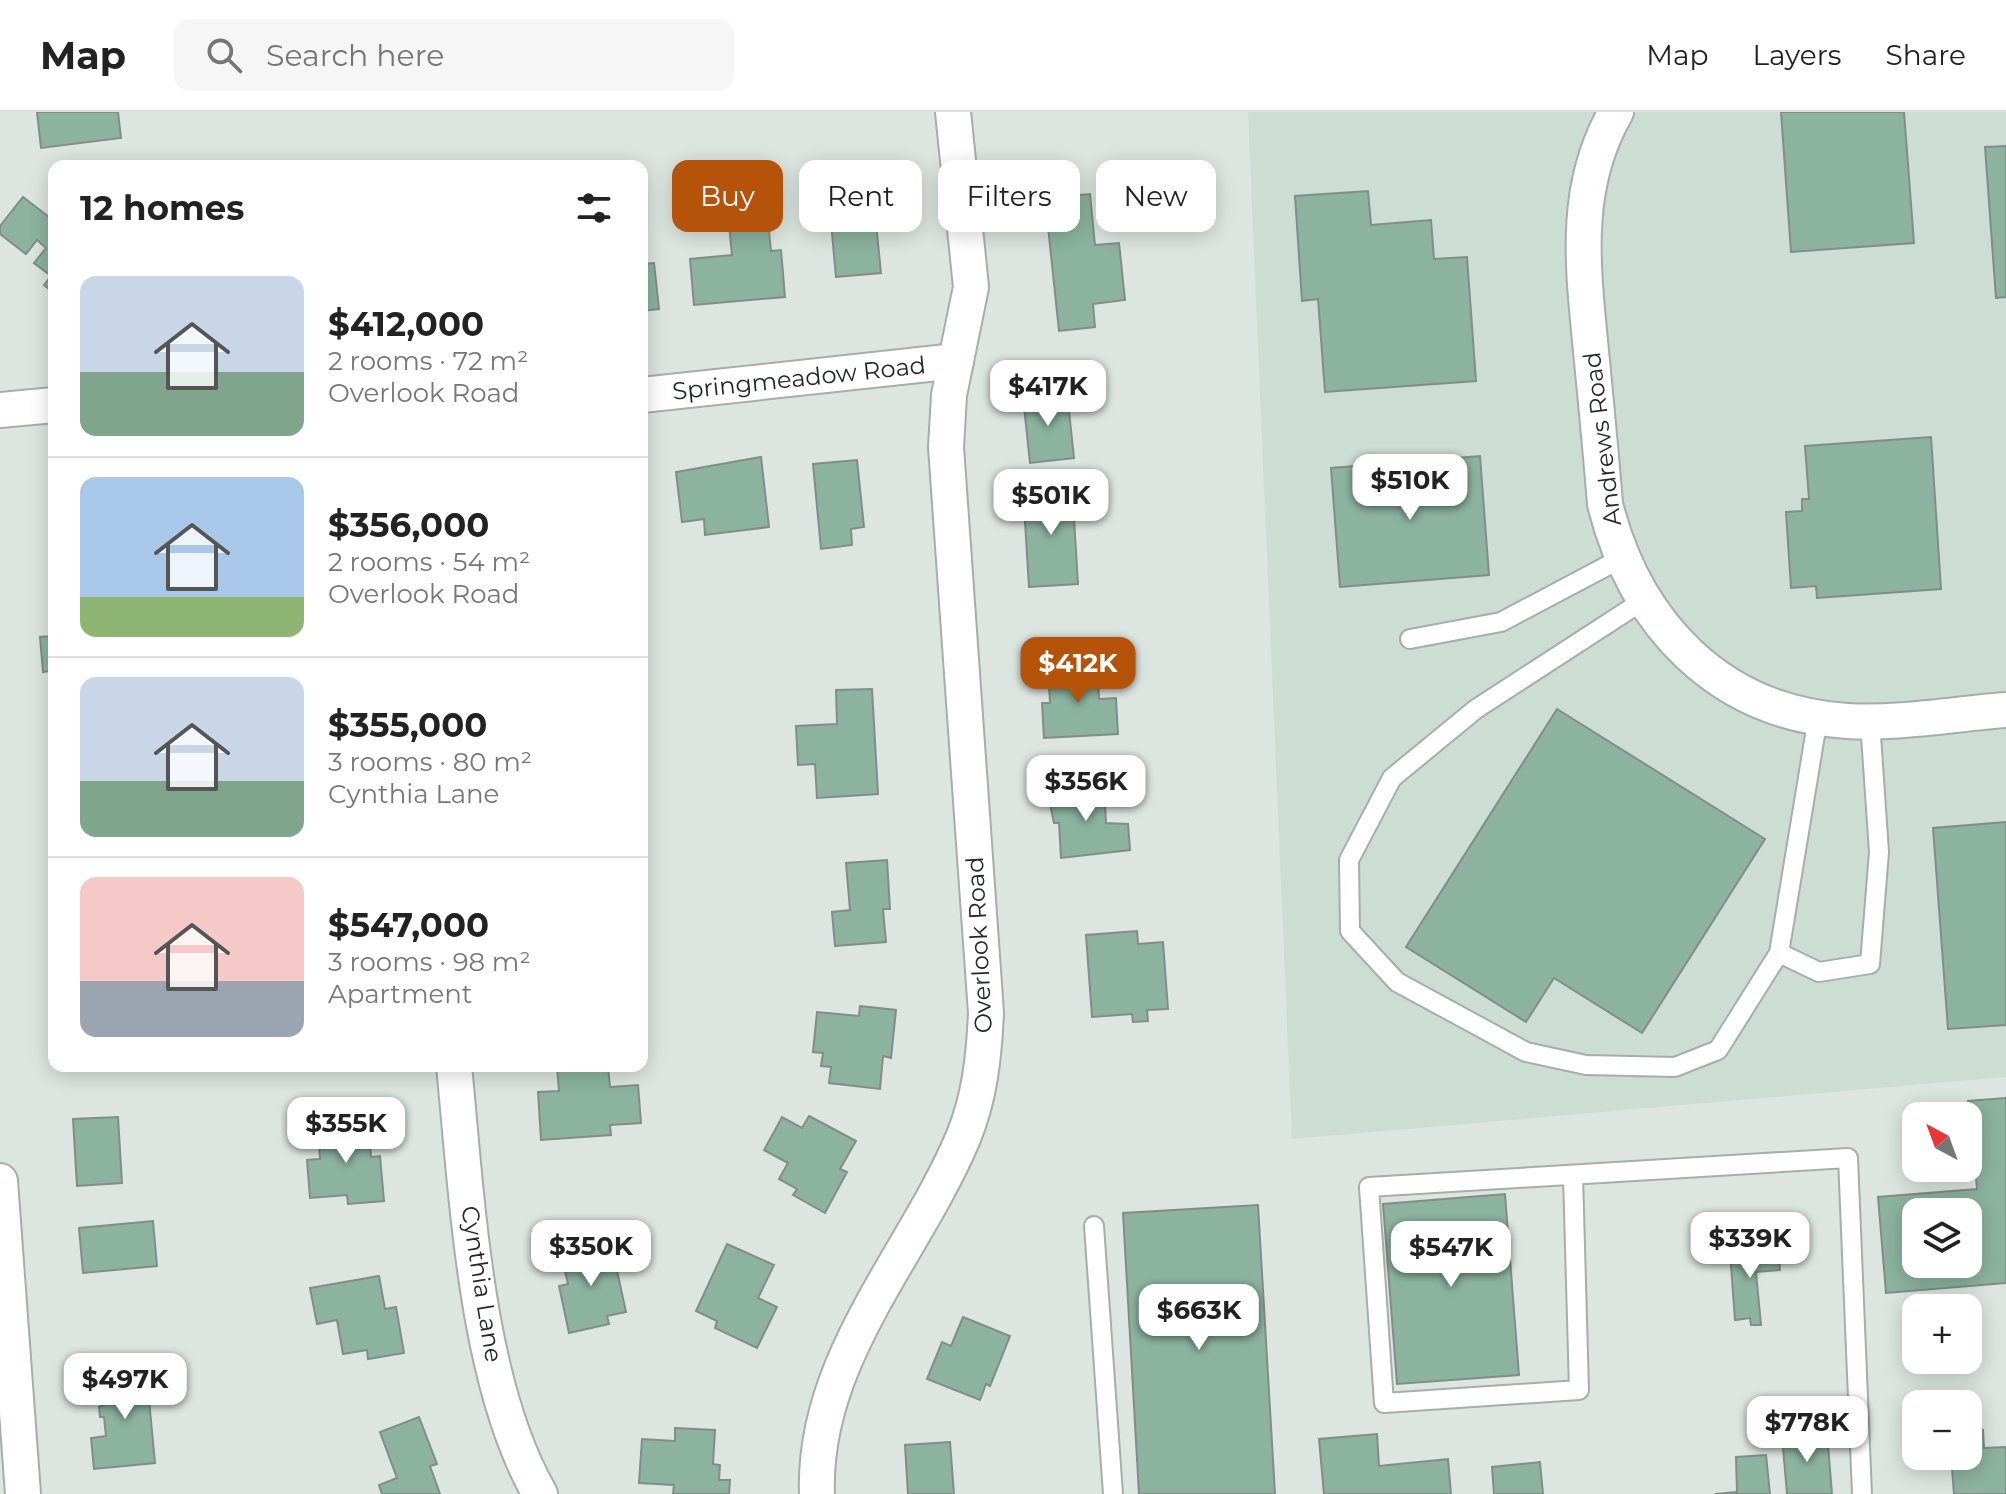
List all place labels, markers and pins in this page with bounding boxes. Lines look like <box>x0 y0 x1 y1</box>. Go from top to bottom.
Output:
pin: $417K <box>992 360 1104 428</box>
pin: $510K <box>1354 454 1466 522</box>
pin: $501K <box>995 469 1107 537</box>
pin: $412K <box>1022 637 1134 705</box>
pin: $356K <box>1030 755 1142 823</box>
pin: $355K <box>290 1097 402 1165</box>
pin: $339K <box>1694 1212 1806 1280</box>
pin: $350K <box>535 1220 647 1288</box>
pin: $547K <box>1395 1221 1507 1289</box>
pin: $663K <box>1143 1284 1255 1352</box>
pin: $497K <box>69 1353 181 1421</box>
pin: $778K <box>1751 1396 1863 1464</box>

